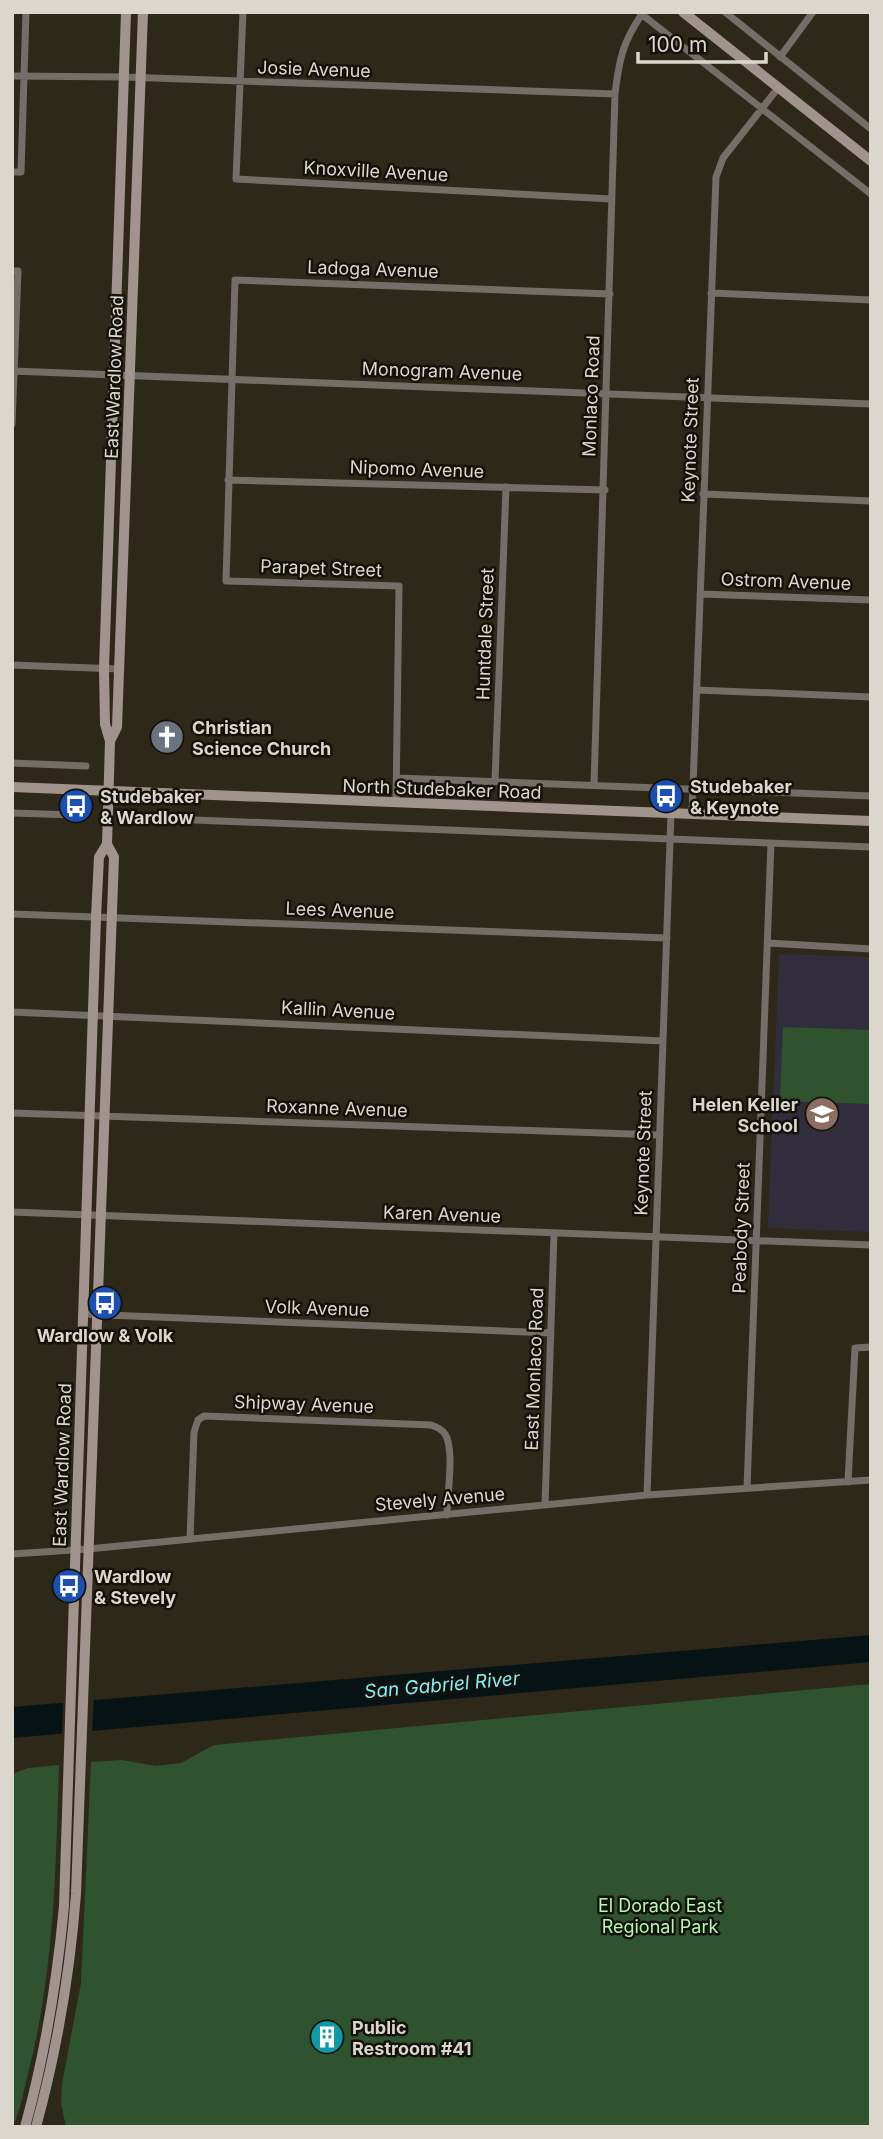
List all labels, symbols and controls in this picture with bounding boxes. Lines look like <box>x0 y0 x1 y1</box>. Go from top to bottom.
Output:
scale bar <box>638 21 766 65</box>
text: 100 m <box>648 32 707 57</box>
street label: Josie Avenue <box>257 57 371 81</box>
street label: Knoxville Avenue <box>303 157 449 185</box>
street label: Ladoga Avenue <box>307 256 439 282</box>
street label: East Wardlow Road <box>101 295 127 459</box>
street label: Monlaco Road <box>578 335 604 457</box>
street label: Monogram Avenue <box>361 358 523 384</box>
street label: Keynote Street <box>677 377 703 503</box>
street label: Nipomo Avenue <box>349 456 485 482</box>
street label: Parapet Street <box>260 555 382 581</box>
street label: Huntdale Street <box>472 567 498 700</box>
street label: Ostrom Avenue <box>720 568 852 594</box>
place label: Christian Science Church <box>192 717 331 759</box>
church icon: Christian Science Church <box>148 718 186 756</box>
street label: North Studebaker Road <box>342 775 542 803</box>
place label: Studebaker & Keynote <box>690 776 792 818</box>
bus stop icon: Studebaker & Keynote <box>647 777 685 815</box>
place label: Studebaker & Wardlow <box>100 786 202 828</box>
bus stop icon: Studebaker & Wardlow <box>57 787 95 825</box>
street label: Lees Avenue <box>285 898 395 922</box>
street label: Kallin Avenue <box>280 997 396 1023</box>
street label: Keynote Street <box>630 1090 656 1216</box>
place label: Helen Keller School <box>692 1094 798 1136</box>
street label: Roxanne Avenue <box>266 1095 408 1121</box>
school or university icon: Helen Keller School <box>803 1095 841 1133</box>
street label: Peabody Street <box>728 1162 754 1294</box>
street label: Karen Avenue <box>383 1201 501 1227</box>
bus stop icon: Wardlow & Volk <box>86 1284 124 1322</box>
street label: East Monlaco Road <box>521 1287 547 1451</box>
street label: Volk Avenue <box>264 1296 370 1320</box>
place label: Wardlow & Volk <box>37 1325 174 1346</box>
street label: East Wardlow Road <box>49 1383 75 1547</box>
street label: Shipway Avenue <box>234 1391 374 1417</box>
street label: Stevely Avenue <box>374 1483 506 1515</box>
place label: Wardlow & Stevely <box>94 1566 176 1608</box>
bus stop icon: Wardlow & Stevely <box>50 1567 88 1605</box>
water label: San Gabriel River <box>363 1667 522 1703</box>
park label: El Dorado East Regional Park <box>598 1895 722 1937</box>
place label: Public Restroom #41 <box>352 2017 472 2059</box>
building icon: Public Restroom #41 <box>308 2018 346 2056</box>

